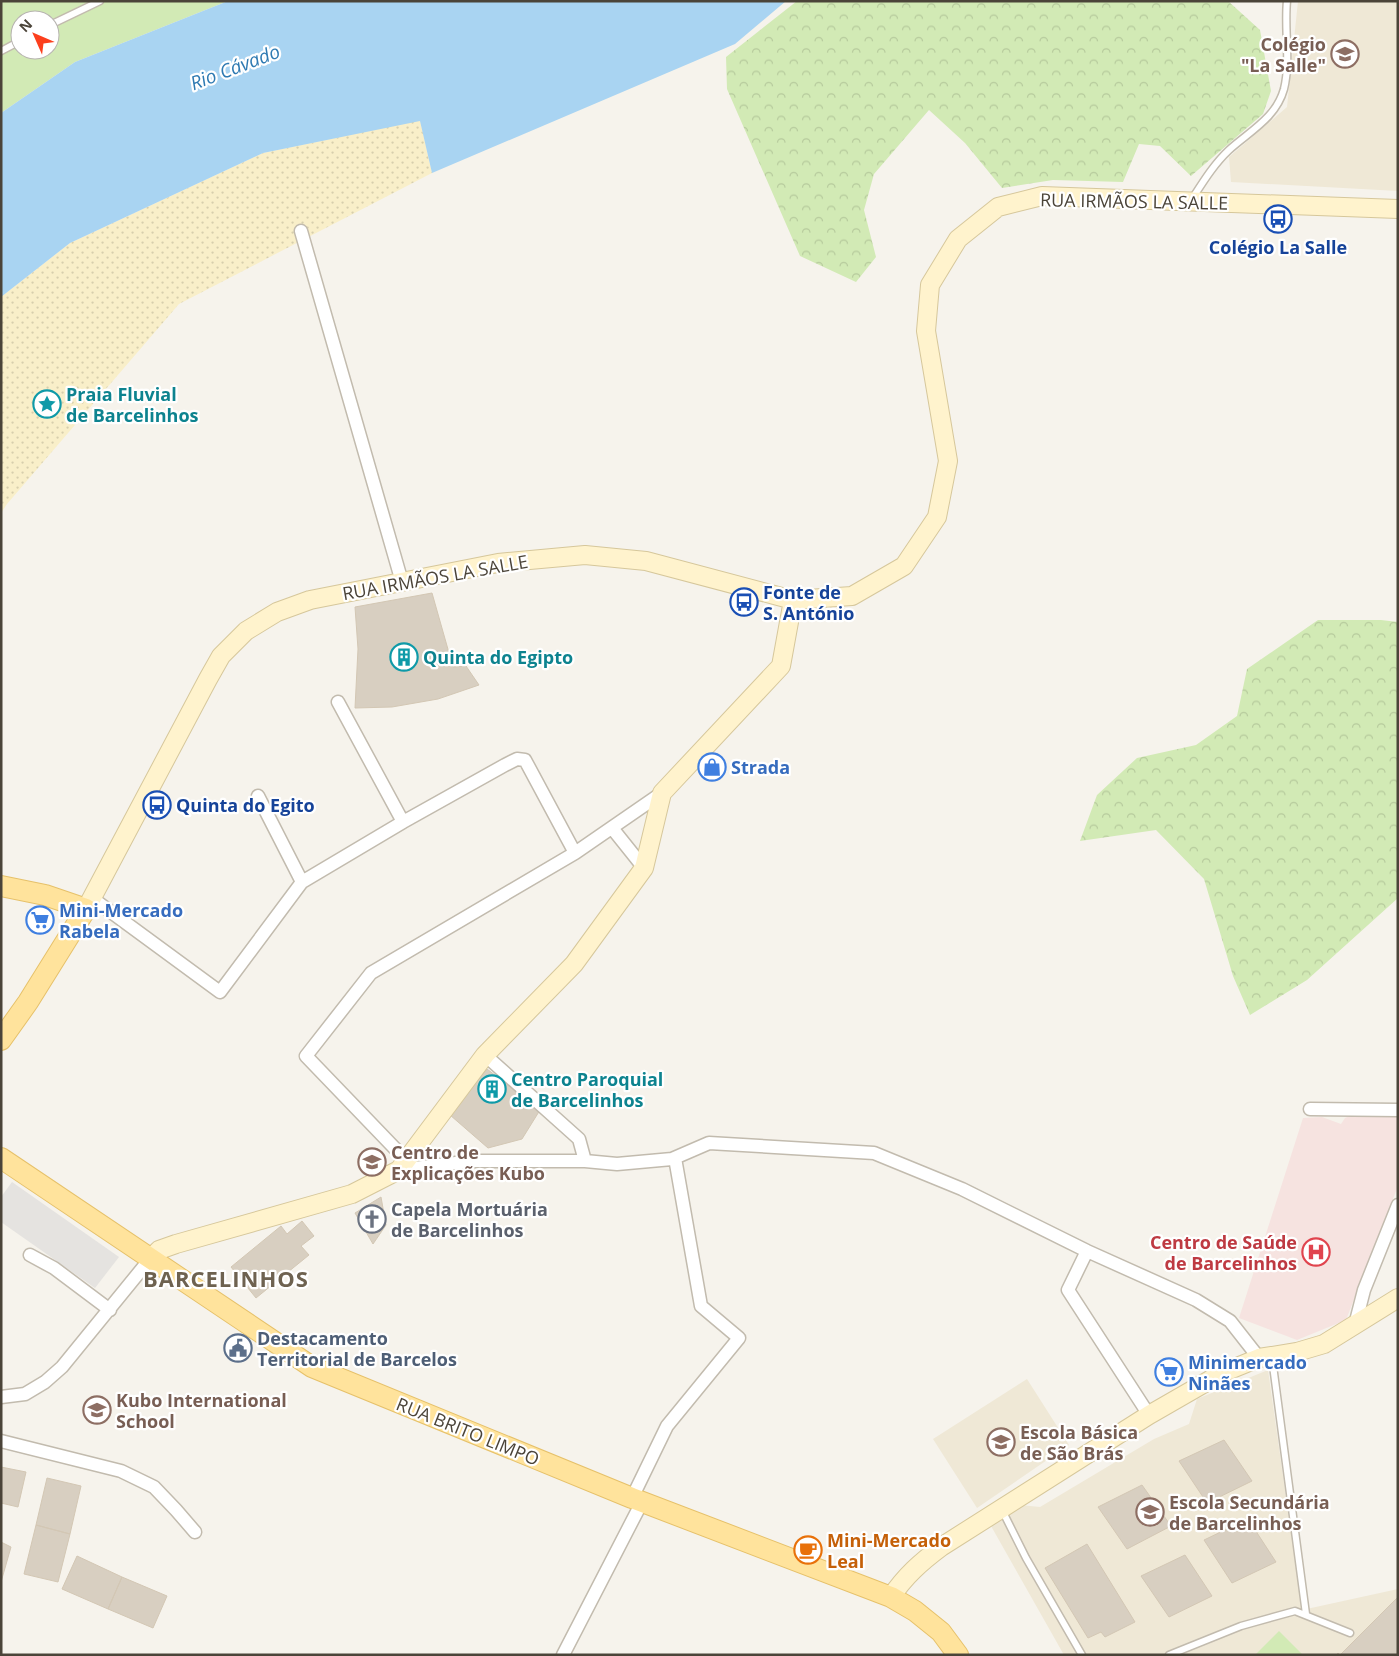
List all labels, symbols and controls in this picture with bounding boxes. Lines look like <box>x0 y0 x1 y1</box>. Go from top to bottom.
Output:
north arrow <box>10 10 60 60</box>
text: N <box>15 15 36 36</box>
place label: Colégio "La Salle" <box>1241 32 1326 77</box>
water label: Rio Cávado <box>186 38 284 96</box>
school or university icon: Colégio "La Salle" <box>1330 39 1360 69</box>
street label: RUA IRMÃOS LA SALLE <box>1040 187 1228 215</box>
bus stop icon: Colégio La Salle <box>1263 204 1293 234</box>
place label: Colégio La Salle <box>1209 235 1347 259</box>
place label: Praia Fluvial de Barcelinhos <box>66 382 199 427</box>
place icon: Praia Fluvial de Barcelinhos <box>32 389 62 419</box>
street label: RUA IRMÃOS LA SALLE <box>340 549 530 605</box>
place label: Fonte de S. António <box>763 580 854 625</box>
bus stop icon: Fonte de S. António <box>729 587 759 617</box>
building icon: Quinta do Egipto <box>389 642 419 672</box>
place label: Quinta do Egipto <box>423 645 573 669</box>
shop icon: Strada <box>697 752 727 782</box>
place label: Strada <box>731 755 790 779</box>
bus stop icon: Quinta do Egito <box>142 790 172 820</box>
place label: Quinta do Egito <box>176 793 315 817</box>
place label: Mini-Mercado Rabela <box>59 898 183 943</box>
supermarket icon: Mini-Mercado Rabela <box>25 905 55 935</box>
place label: Centro Paroquial de Barcelinhos <box>511 1067 663 1112</box>
building icon: Centro Paroquial de Barcelinhos <box>477 1074 507 1104</box>
place label: Centro de Explicações Kubo <box>391 1140 545 1185</box>
school or university icon: Centro de Explicações Kubo <box>357 1147 387 1177</box>
place label: Capela Mortuária de Barcelinhos <box>391 1197 548 1242</box>
church icon: Capela Mortuária de Barcelinhos <box>357 1204 387 1234</box>
place label: Centro de Saúde de Barcelinhos <box>1150 1230 1297 1275</box>
hospital icon: Centro de Saúde de Barcelinhos <box>1301 1237 1331 1267</box>
district label: BARCELINHOS <box>143 1263 309 1293</box>
place label: Destacamento Territorial de Barcelos <box>257 1326 457 1371</box>
public building icon: Destacamento Territorial de Barcelos <box>223 1333 253 1363</box>
place label: Minimercado Ninães <box>1188 1350 1307 1395</box>
supermarket icon: Minimercado Ninães <box>1154 1357 1184 1387</box>
place label: Kubo International School <box>116 1388 287 1433</box>
street label: RUA BRITO LIMPO <box>393 1391 543 1471</box>
school or university icon: Kubo International School <box>82 1395 112 1425</box>
place label: Escola Básica de São Brás <box>1020 1420 1138 1465</box>
school or university icon: Escola Básica de São Brás <box>986 1427 1016 1457</box>
place label: Escola Secundária de Barcelinhos <box>1169 1490 1330 1535</box>
school or university icon: Escola Secundária de Barcelinhos <box>1135 1497 1165 1527</box>
place label: Mini-Mercado Leal <box>827 1528 951 1573</box>
cafe icon: Mini-Mercado Leal <box>793 1535 823 1565</box>

